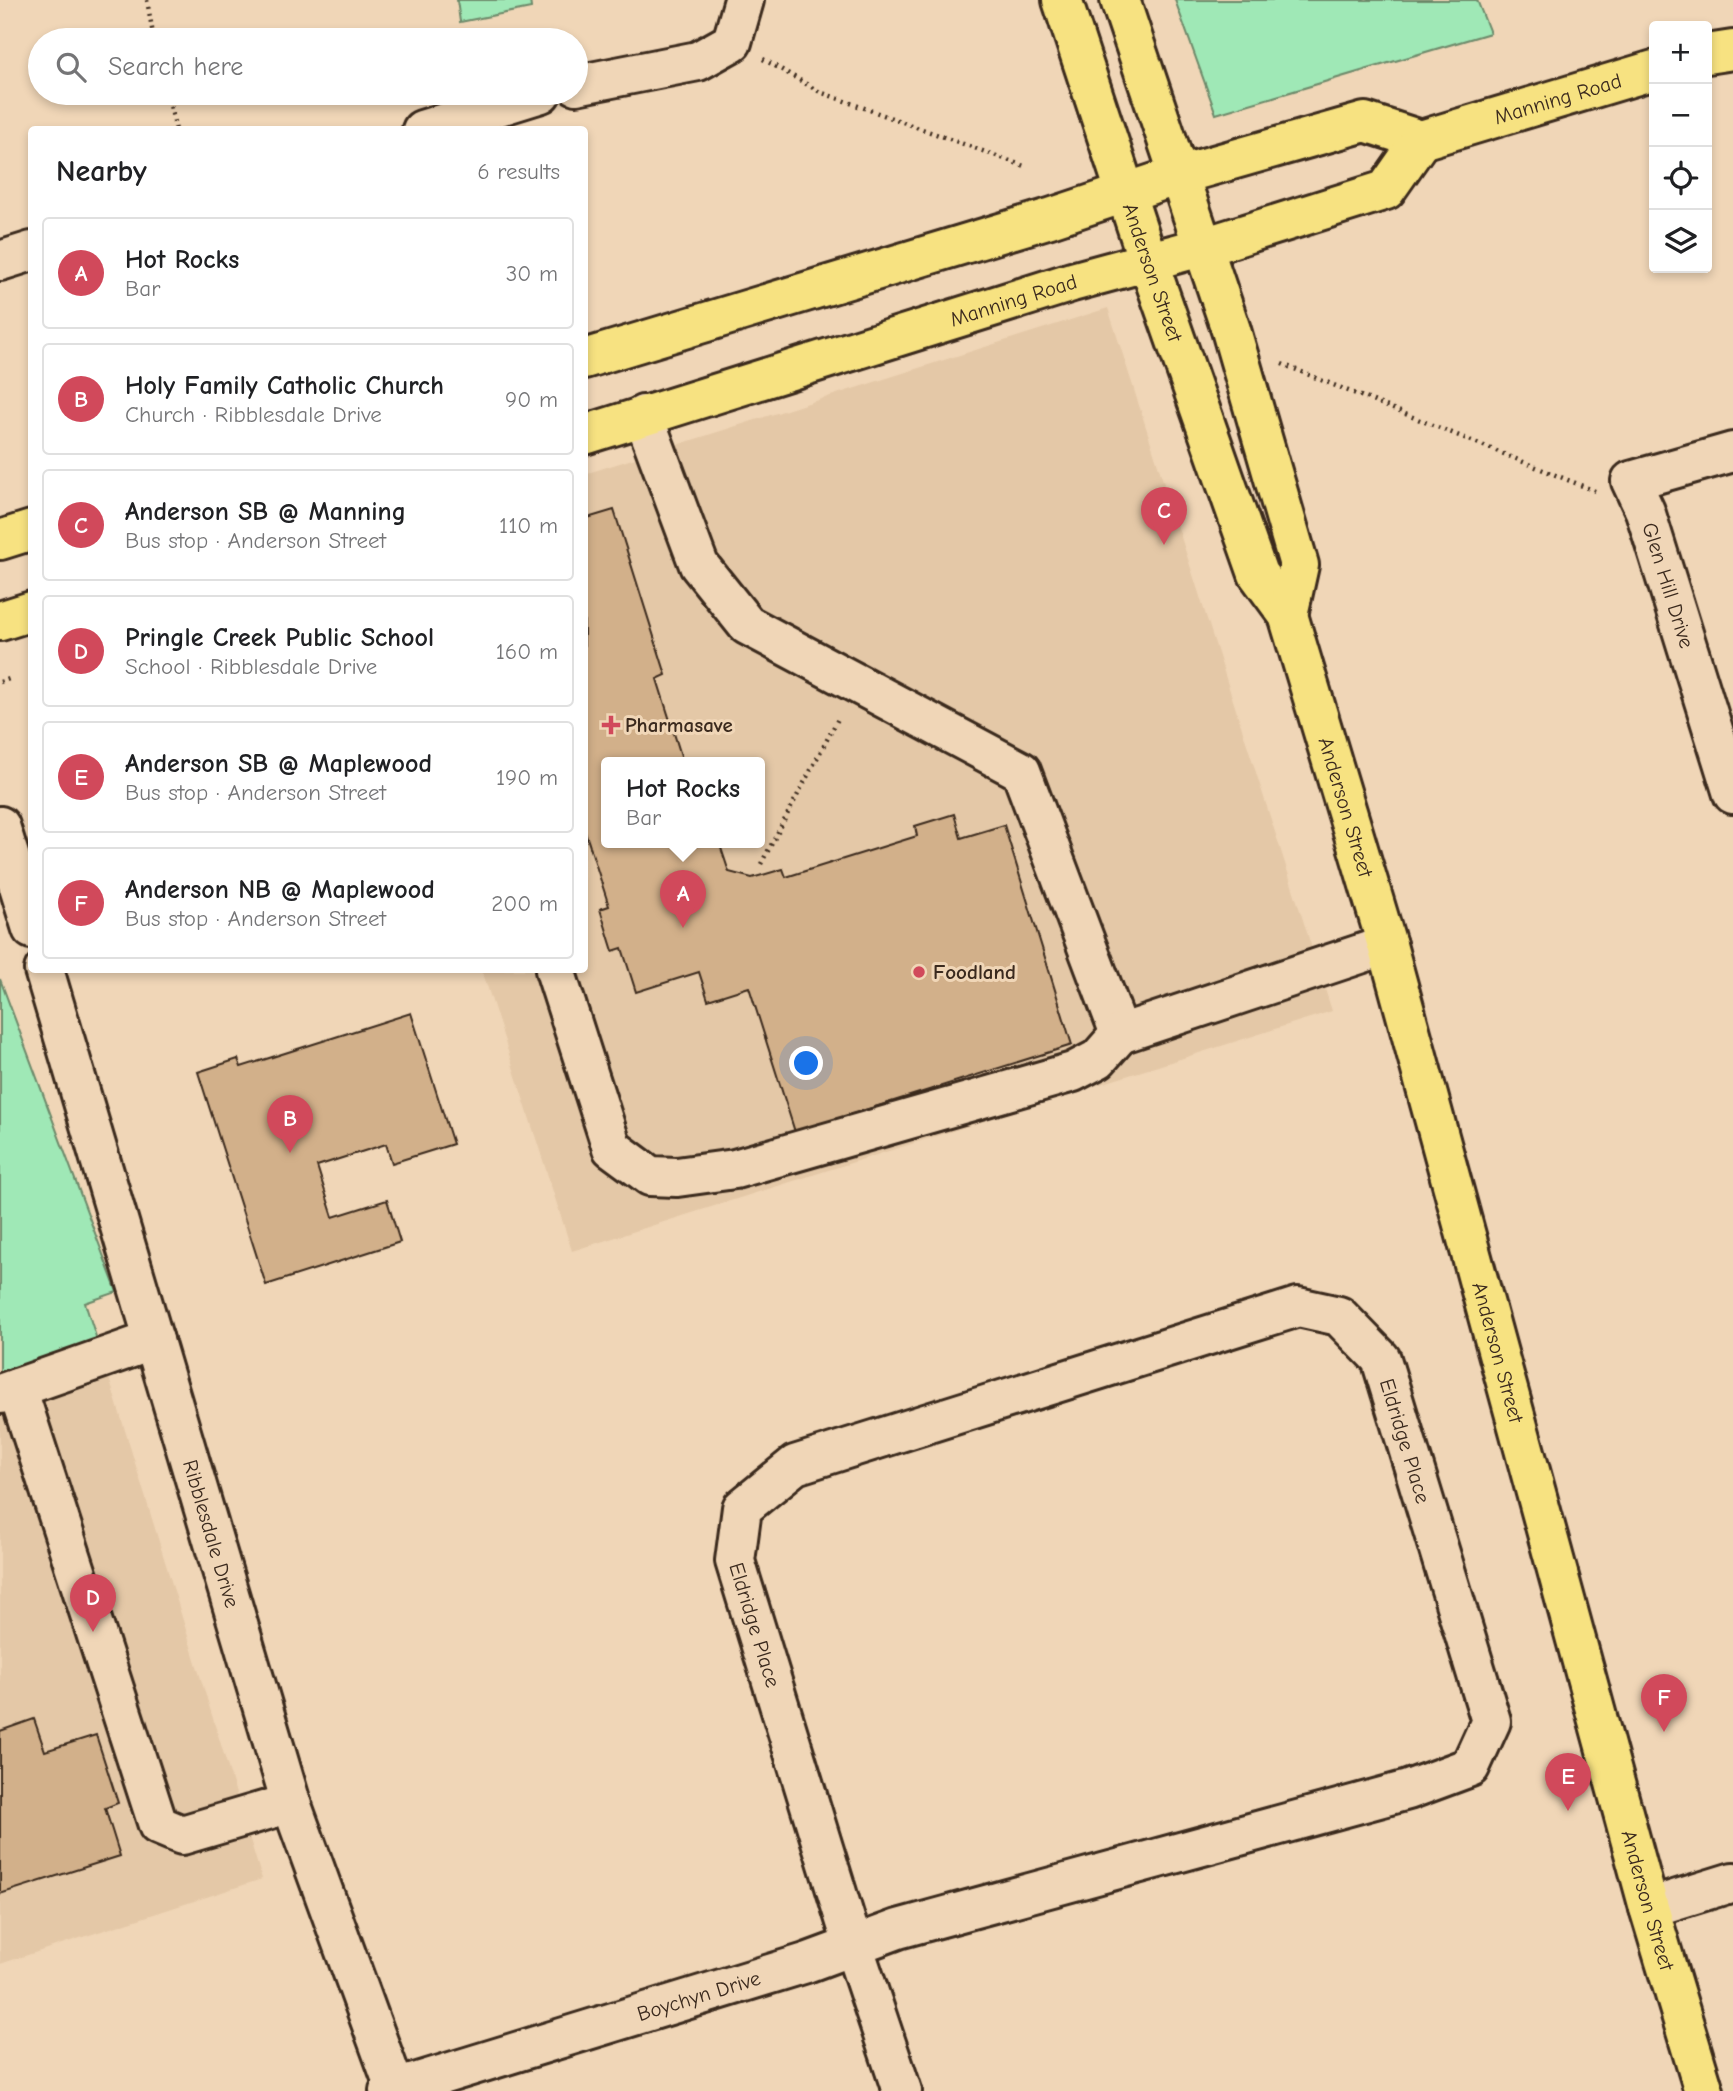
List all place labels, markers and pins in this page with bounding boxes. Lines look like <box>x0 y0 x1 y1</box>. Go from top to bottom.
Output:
pin: C <box>1141 487 1187 545</box>
place label: Pharmasave <box>625 713 733 737</box>
marker: Pharmasave <box>603 717 619 733</box>
pin: A <box>660 870 706 928</box>
place label: Foodland <box>933 960 1016 984</box>
marker: Foodland <box>911 964 927 980</box>
pin: B <box>267 1095 313 1153</box>
pin: D <box>70 1574 116 1632</box>
pin: F <box>1641 1674 1687 1732</box>
pin: E <box>1545 1753 1591 1811</box>

